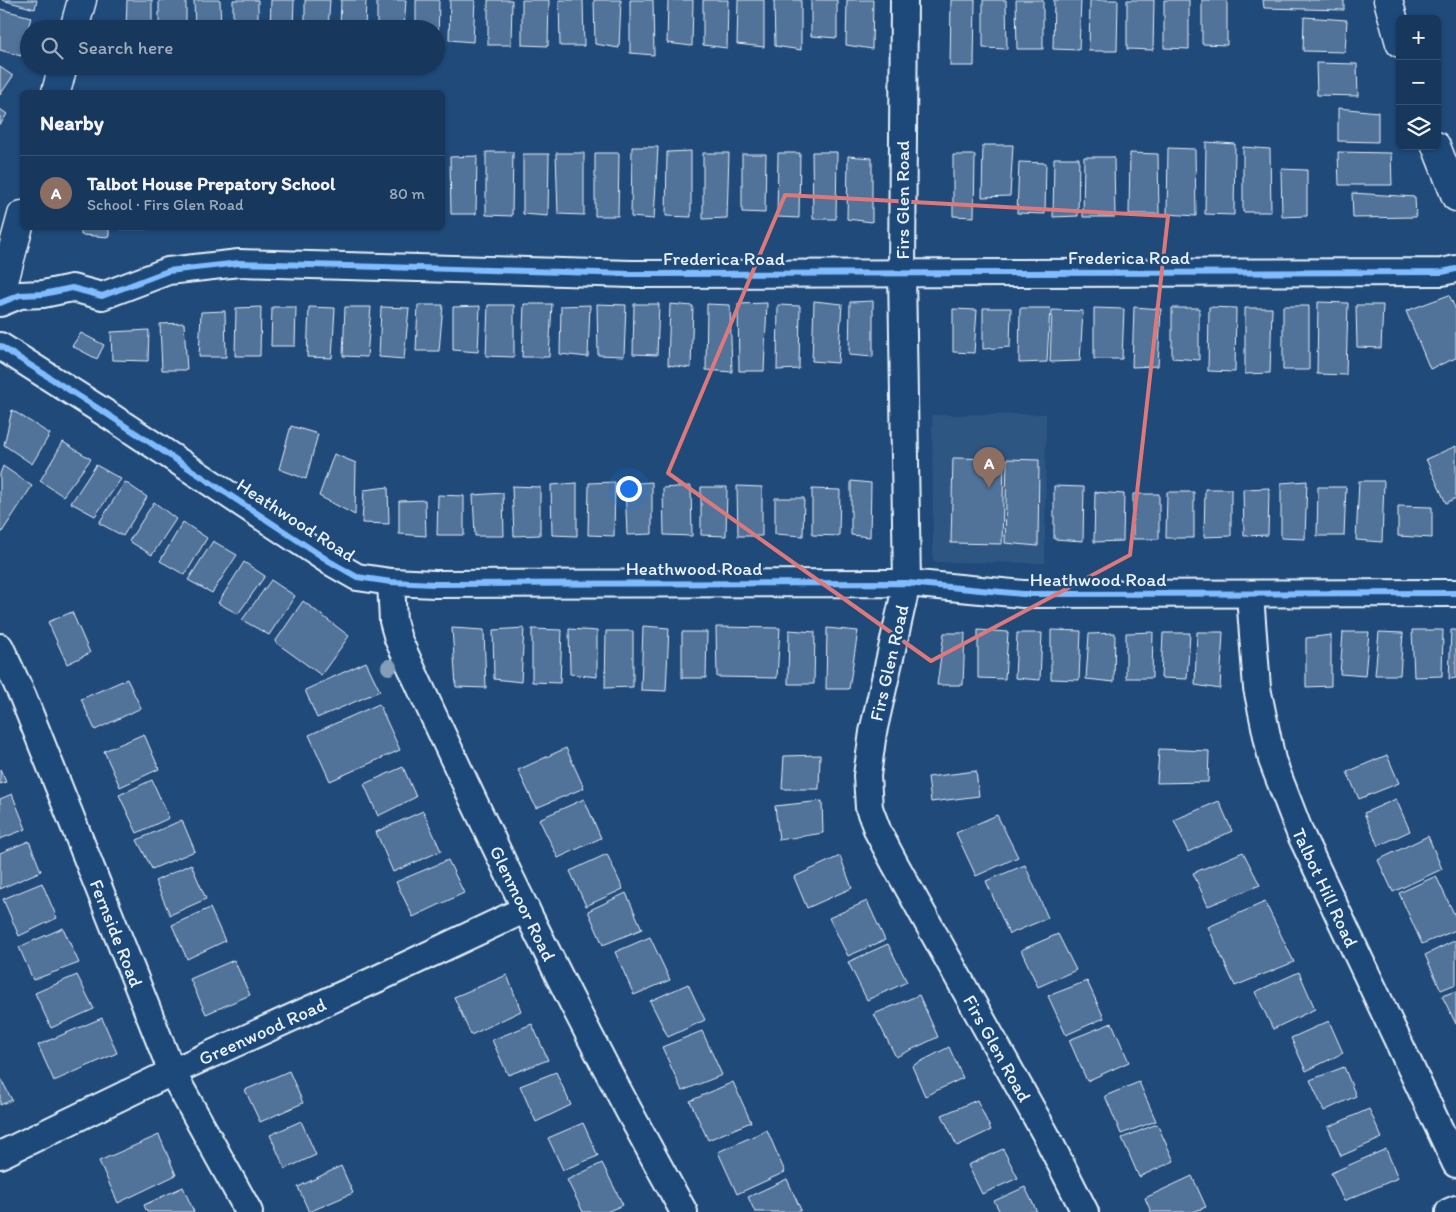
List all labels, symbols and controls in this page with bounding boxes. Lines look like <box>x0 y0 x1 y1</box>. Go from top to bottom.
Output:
map controls <box>1396 15 1441 150</box>
button: + <box>1396 15 1441 60</box>
search box <box>20 20 445 75</box>
icon: search <box>38 34 66 62</box>
text: Search here <box>78 36 173 59</box>
button: − <box>1396 60 1441 105</box>
button: layers <box>1396 105 1441 150</box>
text: Nearby <box>40 110 104 135</box>
street label: Firs Glen Road <box>891 141 914 259</box>
text: Talbot House Prepatory School <box>87 172 335 195</box>
text: A <box>51 184 61 203</box>
text: 80 m <box>389 184 425 203</box>
text: School · Firs Glen Road <box>87 195 244 214</box>
street label: Frederica Road <box>1068 246 1190 269</box>
street label: Frederica Road <box>663 247 785 270</box>
pin: A <box>973 447 1005 488</box>
street label: Heathwood Road <box>232 473 360 567</box>
your location <box>616 476 642 502</box>
street label: Heathwood Road <box>626 557 762 580</box>
street label: Heathwood Road <box>1030 568 1166 591</box>
street label: Firs Glen Road <box>864 603 914 723</box>
street label: Talbot Hill Road <box>1288 825 1364 951</box>
street label: Glenmoor Road <box>485 842 561 965</box>
street label: Fernside Road <box>85 876 149 990</box>
street label: Firs Glen Road <box>959 991 1037 1106</box>
street label: Greenwood Road <box>195 992 329 1070</box>

